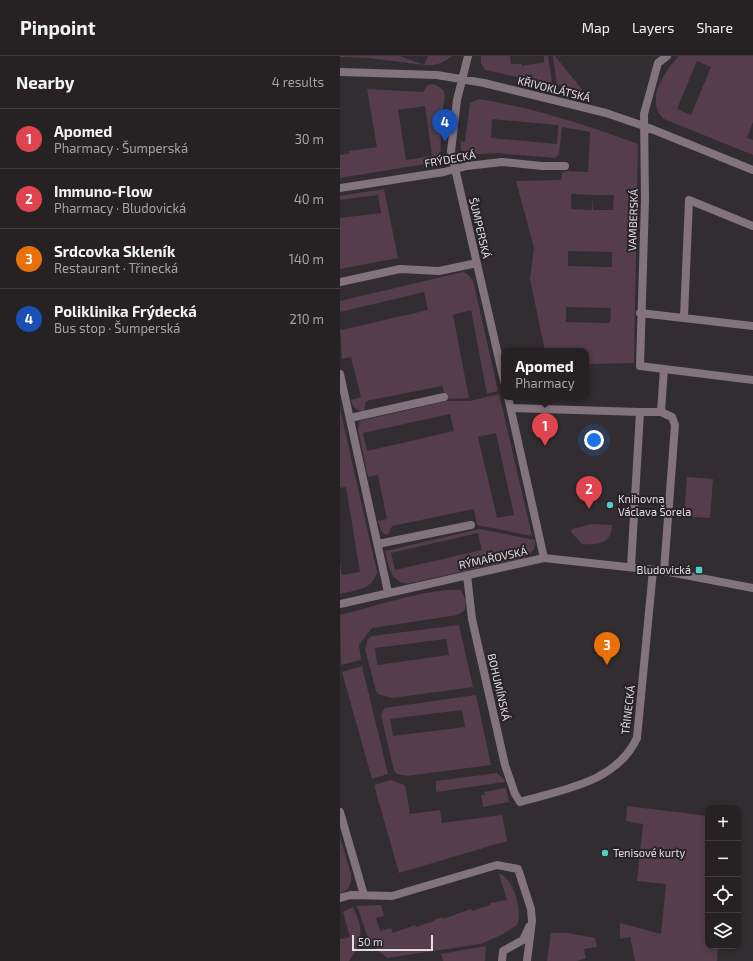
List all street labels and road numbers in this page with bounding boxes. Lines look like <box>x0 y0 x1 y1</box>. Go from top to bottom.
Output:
street label: KŘIVOKLÁTSKÁ <box>516 73 592 104</box>
street label: FRÝDECKÁ <box>423 148 477 169</box>
street label: VAMBERSKÁ <box>625 189 640 251</box>
street label: ŠUMPERSKÁ <box>467 196 494 260</box>
street label: RÝMAŘOVSKÁ <box>457 544 528 571</box>
street label: BOHUMÍNSKÁ <box>485 652 514 722</box>
street label: TŘINECKÁ <box>618 684 637 735</box>

